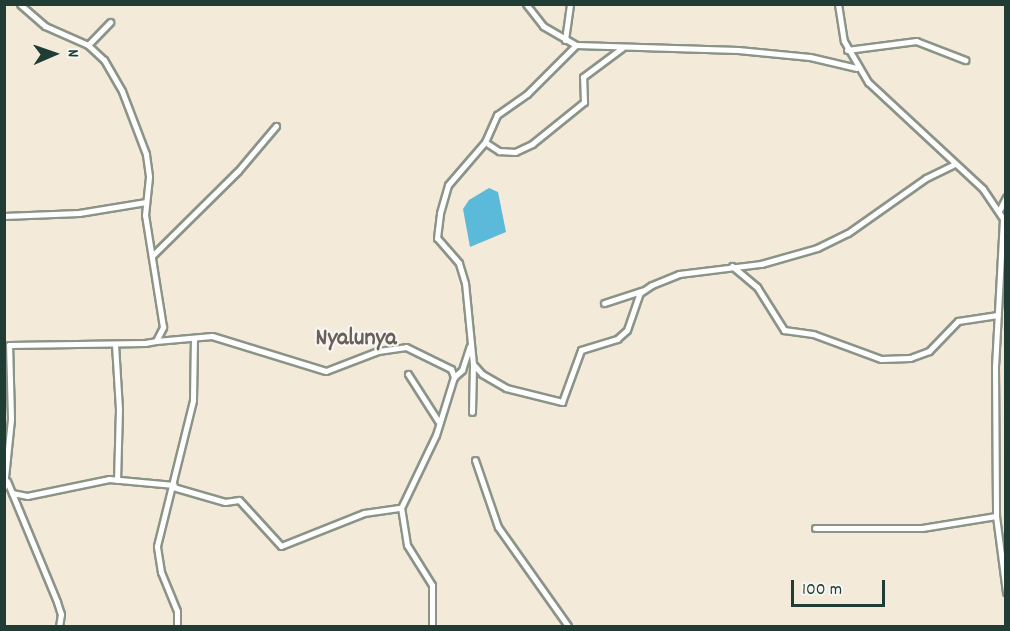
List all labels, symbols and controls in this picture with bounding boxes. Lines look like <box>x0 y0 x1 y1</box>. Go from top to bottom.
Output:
north arrow <box>24 24 84 84</box>
text: N <box>61 49 84 58</box>
district label: Nyalunya <box>316 326 396 354</box>
scale bar <box>794 568 888 606</box>
text: 100 m <box>802 578 842 603</box>

